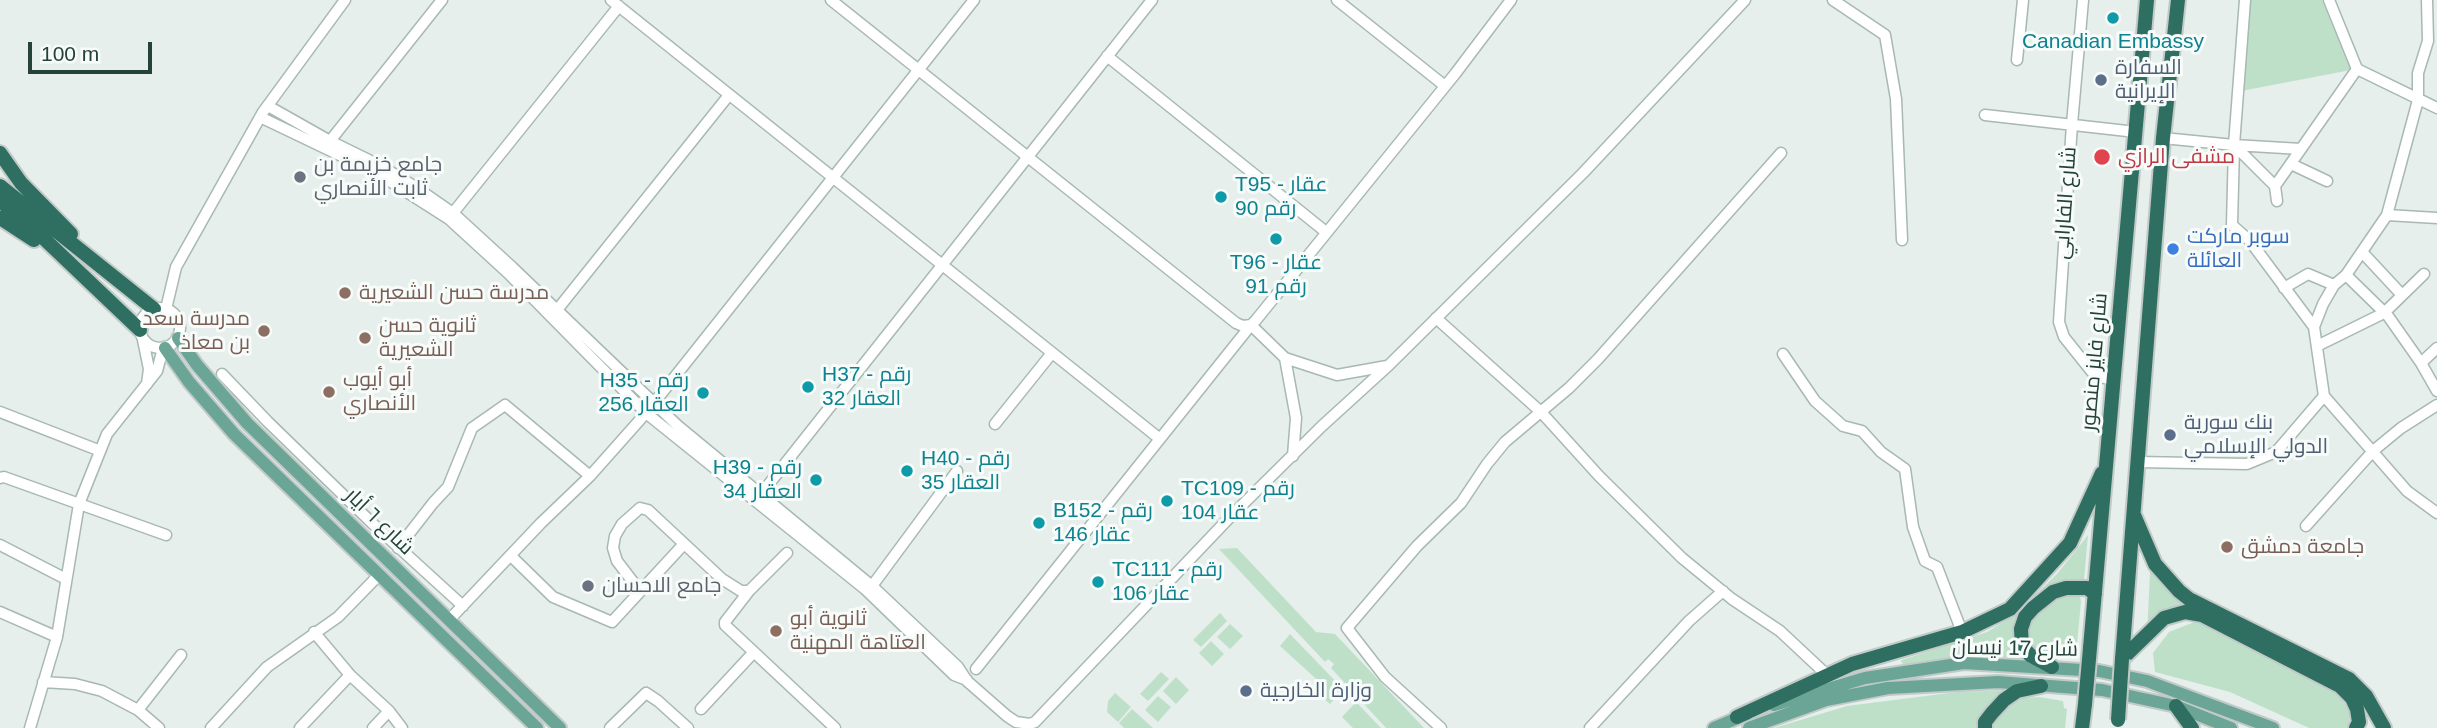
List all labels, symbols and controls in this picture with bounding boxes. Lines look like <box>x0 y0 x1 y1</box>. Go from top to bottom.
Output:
marker: Canadian Embassy <box>2105 10 2121 26</box>
scale bar <box>32 28 156 72</box>
place label: Canadian Embassy <box>2022 29 2204 55</box>
text: 100 m <box>41 42 99 65</box>
place label: السفارة الإيرانية <box>2115 55 2182 105</box>
marker: السفارة الإيرانية <box>2093 72 2109 88</box>
place label: مشفى الرازي <box>2118 144 2235 170</box>
street label: شارع الفارابي <box>2049 146 2083 260</box>
marker: مشفى الرازي <box>2092 147 2112 167</box>
place label: جامع خزيمة بن ثابت الأنصاري <box>314 152 442 202</box>
marker: جامع خزيمة بن ثابت الأنصاري <box>292 169 308 185</box>
place label: T95 - عقار رقم 90 <box>1235 172 1327 222</box>
marker: T95 - عقار رقم 90 <box>1213 189 1229 205</box>
place label: سوبر ماركت العائلة <box>2187 224 2290 274</box>
marker: T96 - عقار رقم 91 <box>1268 231 1284 247</box>
marker: سوبر ماركت العائلة <box>2165 241 2181 257</box>
place label: T96 - عقار رقم 91 <box>1230 250 1322 300</box>
place label: مدرسة حسن الشعيرية <box>359 280 549 306</box>
marker: مدرسة حسن الشعيرية <box>337 285 353 301</box>
street label: شارع فايز منصور <box>2076 292 2114 432</box>
place label: مدرسة سعد بن معاذ <box>142 306 250 356</box>
place label: ثانوية حسن الشعيرية <box>379 313 476 363</box>
marker: مدرسة سعد بن معاذ <box>256 323 272 339</box>
marker: ثانوية حسن الشعيرية <box>357 330 373 346</box>
place label: H37 - رقم العقار 32 <box>822 362 911 412</box>
place label: أبو أيوب الأنصاري <box>343 367 416 417</box>
place label: H35 - رقم العقار 256 <box>598 368 689 418</box>
marker: H37 - رقم العقار 32 <box>800 379 816 395</box>
marker: أبو أيوب الأنصاري <box>321 384 337 400</box>
marker: H35 - رقم العقار 256 <box>695 385 711 401</box>
place label: بنك سورية الدولي الإسلامي <box>2184 410 2328 460</box>
marker: بنك سورية الدولي الإسلامي <box>2162 427 2178 443</box>
place label: H40 - رقم العقار 35 <box>921 446 1010 496</box>
place label: H39 - رقم العقار 34 <box>713 455 802 505</box>
marker: H40 - رقم العقار 35 <box>899 463 915 479</box>
marker: H39 - رقم العقار 34 <box>808 472 824 488</box>
place label: TC109 - رقم عقار 104 <box>1181 476 1295 526</box>
street label: شارع ٦ أيار <box>340 483 418 561</box>
marker: TC109 - رقم عقار 104 <box>1159 493 1175 509</box>
place label: B152 - رقم عقار 146 <box>1053 498 1153 548</box>
marker: B152 - رقم عقار 146 <box>1031 515 1047 531</box>
place label: جامعة دمشق <box>2241 534 2364 560</box>
marker: جامعة دمشق <box>2219 539 2235 555</box>
place label: TC111 - رقم عقار 106 <box>1112 557 1223 607</box>
place label: جامع الاحسان <box>602 573 721 599</box>
marker: TC111 - رقم عقار 106 <box>1090 574 1106 590</box>
marker: جامع الاحسان <box>580 578 596 594</box>
place label: ثانوية أبو العتاهة المهنية <box>790 606 926 656</box>
marker: ثانوية أبو العتاهة المهنية <box>768 623 784 639</box>
street label: شارع 17 نيسان <box>1952 635 2078 663</box>
place label: وزارة الخارجية <box>1260 678 1372 704</box>
marker: وزارة الخارجية <box>1238 683 1254 699</box>

